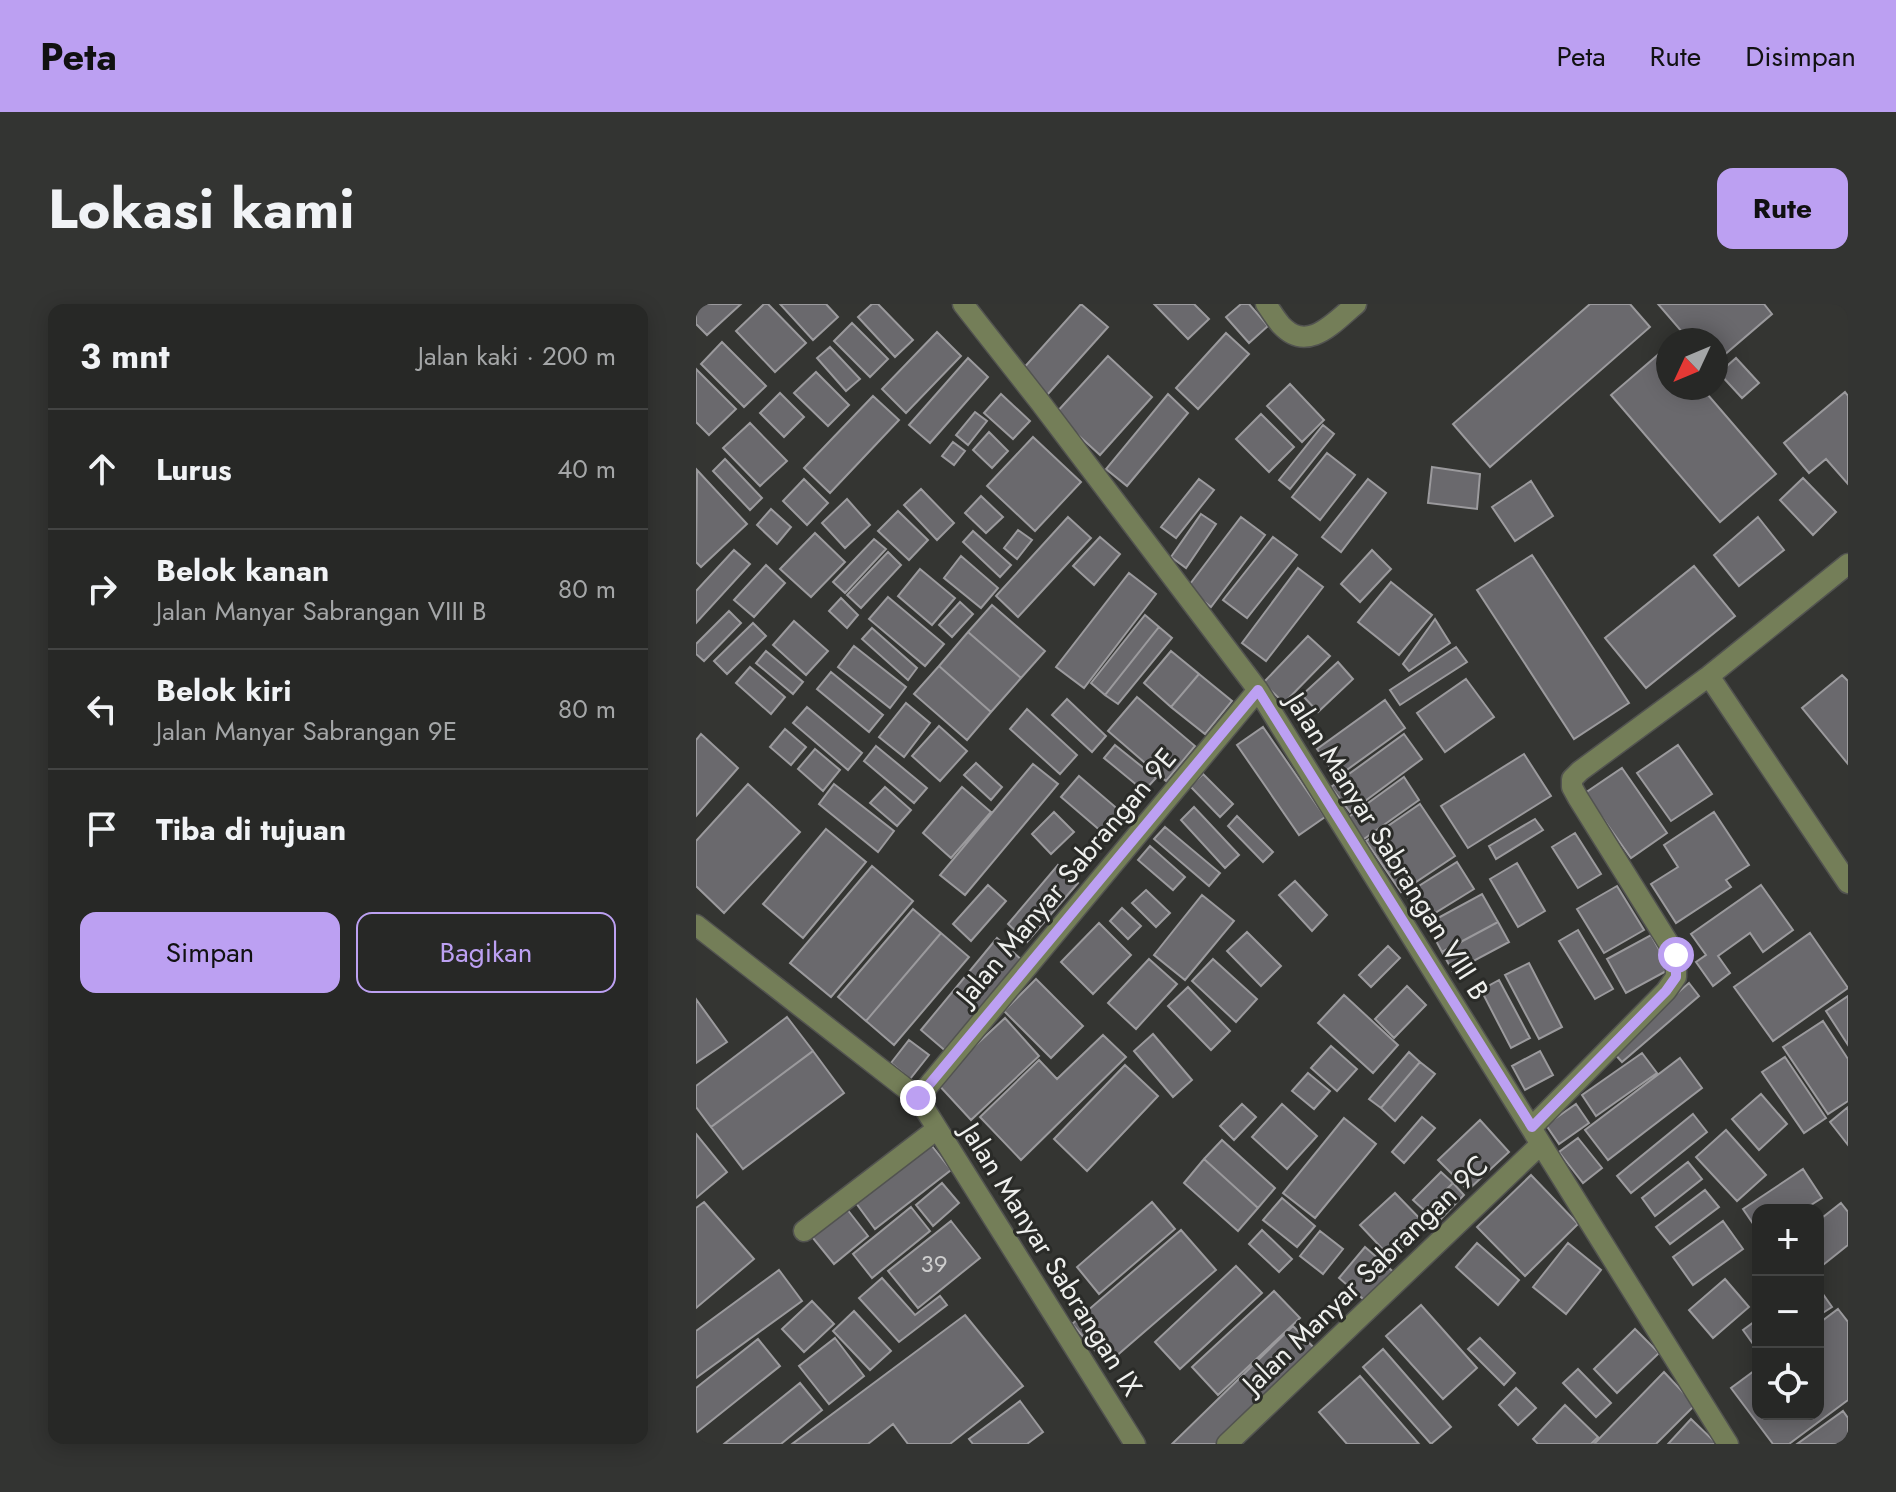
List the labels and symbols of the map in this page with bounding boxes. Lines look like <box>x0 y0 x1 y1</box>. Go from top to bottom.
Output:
north arrow <box>1656 328 1728 400</box>
street label: Jalan Manyar Sabrangan VIII B <box>1274 681 1499 1008</box>
street label: Jalan Manyar Sabrangan 9E <box>944 739 1186 1017</box>
route start <box>1658 937 1694 973</box>
route end <box>900 1080 936 1116</box>
street label: Jalan Manyar Sabrangan IX <box>949 1111 1153 1404</box>
street label: Jalan Manyar Sabrangan 9C <box>1230 1146 1498 1406</box>
house number: 39 <box>921 1246 947 1281</box>

